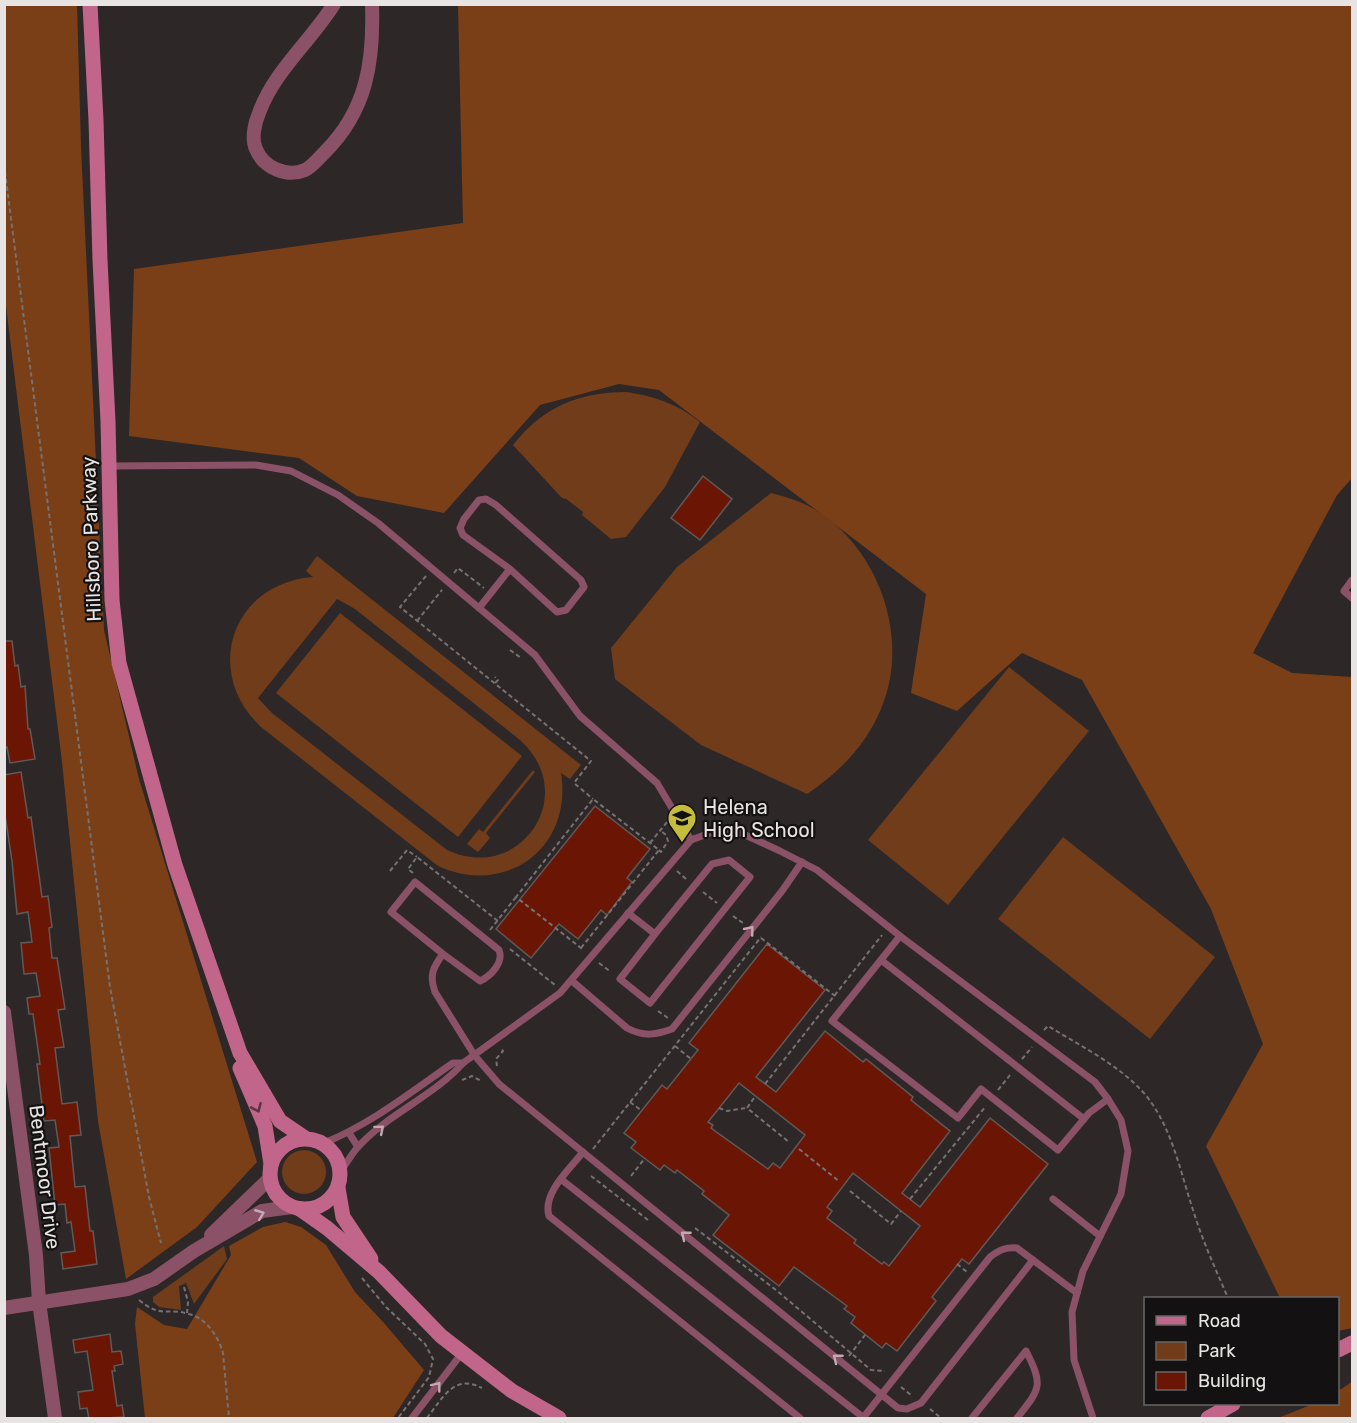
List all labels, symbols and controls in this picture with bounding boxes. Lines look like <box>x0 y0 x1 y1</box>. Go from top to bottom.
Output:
street label: Hillsboro Parkway <box>76 456 106 622</box>
place label: Helena High School <box>703 795 815 842</box>
school or university icon: Helena High School <box>666 802 698 844</box>
one-way arrow <box>743 926 754 937</box>
one-way arrow <box>249 1102 261 1113</box>
street label: Bentmoor Drive <box>24 1103 66 1251</box>
one-way arrow <box>373 1125 384 1136</box>
one-way arrow <box>253 1209 264 1221</box>
one-way arrow <box>681 1231 692 1242</box>
legend <box>1144 1297 1339 1405</box>
text: Road <box>1198 1310 1241 1332</box>
text: Park <box>1198 1340 1236 1362</box>
one-way arrow <box>833 1354 844 1365</box>
text: Building <box>1198 1370 1266 1392</box>
one-way arrow <box>430 1381 441 1392</box>

